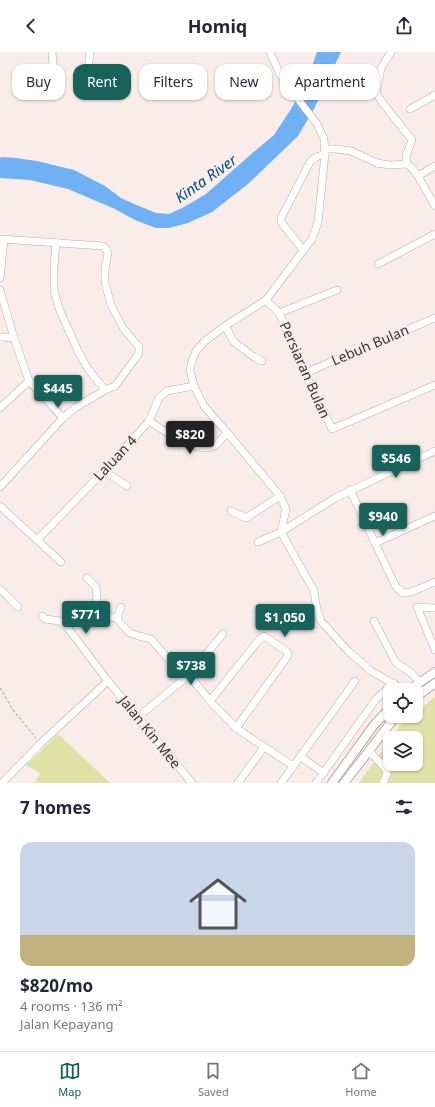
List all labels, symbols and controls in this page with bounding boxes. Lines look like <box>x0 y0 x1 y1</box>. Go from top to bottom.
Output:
text: Homiq <box>188 14 247 38</box>
icon: back <box>20 15 42 37</box>
icon: share <box>393 15 415 37</box>
chip: Buy <box>12 64 65 100</box>
chip: Rent <box>73 64 131 100</box>
chip: Filters <box>139 64 207 100</box>
chip: New <box>215 64 272 100</box>
chip: Apartment <box>280 64 379 100</box>
water label: Kinta River <box>170 149 241 207</box>
street label: Persiaran Bulan <box>276 318 335 421</box>
street label: Lebuh Bulan <box>328 320 412 369</box>
pin: $445 <box>34 375 82 409</box>
text: $445 <box>43 379 73 397</box>
pin: $820 <box>166 421 214 455</box>
text: $820 <box>175 425 205 443</box>
street label: Laluan 4 <box>89 431 141 484</box>
pin: $546 <box>372 445 420 479</box>
text: $546 <box>381 449 411 467</box>
pin: $940 <box>359 503 407 537</box>
text: $940 <box>368 507 398 525</box>
pin: $771 <box>62 601 110 635</box>
pin: $1,050 <box>252 604 318 638</box>
text: $771 <box>71 605 101 623</box>
text: $1,050 <box>265 608 305 626</box>
pin: $738 <box>167 652 215 686</box>
text: $738 <box>176 656 206 674</box>
map controls <box>383 683 423 771</box>
button: locate <box>383 683 423 723</box>
street label: Jalan Kin Mee <box>114 690 186 772</box>
button: layers <box>383 731 423 771</box>
text: 7 homes <box>20 796 91 819</box>
icon: filters <box>393 796 415 818</box>
icon: home <box>182 868 254 940</box>
text: $820/mo <box>20 974 93 997</box>
text: 4 rooms · 136 m² <box>20 997 123 1015</box>
text: Jalan Kepayang <box>20 1015 114 1033</box>
tab: Map <box>58 1060 81 1099</box>
tab: Saved <box>198 1060 229 1099</box>
tab: Home <box>345 1060 377 1099</box>

